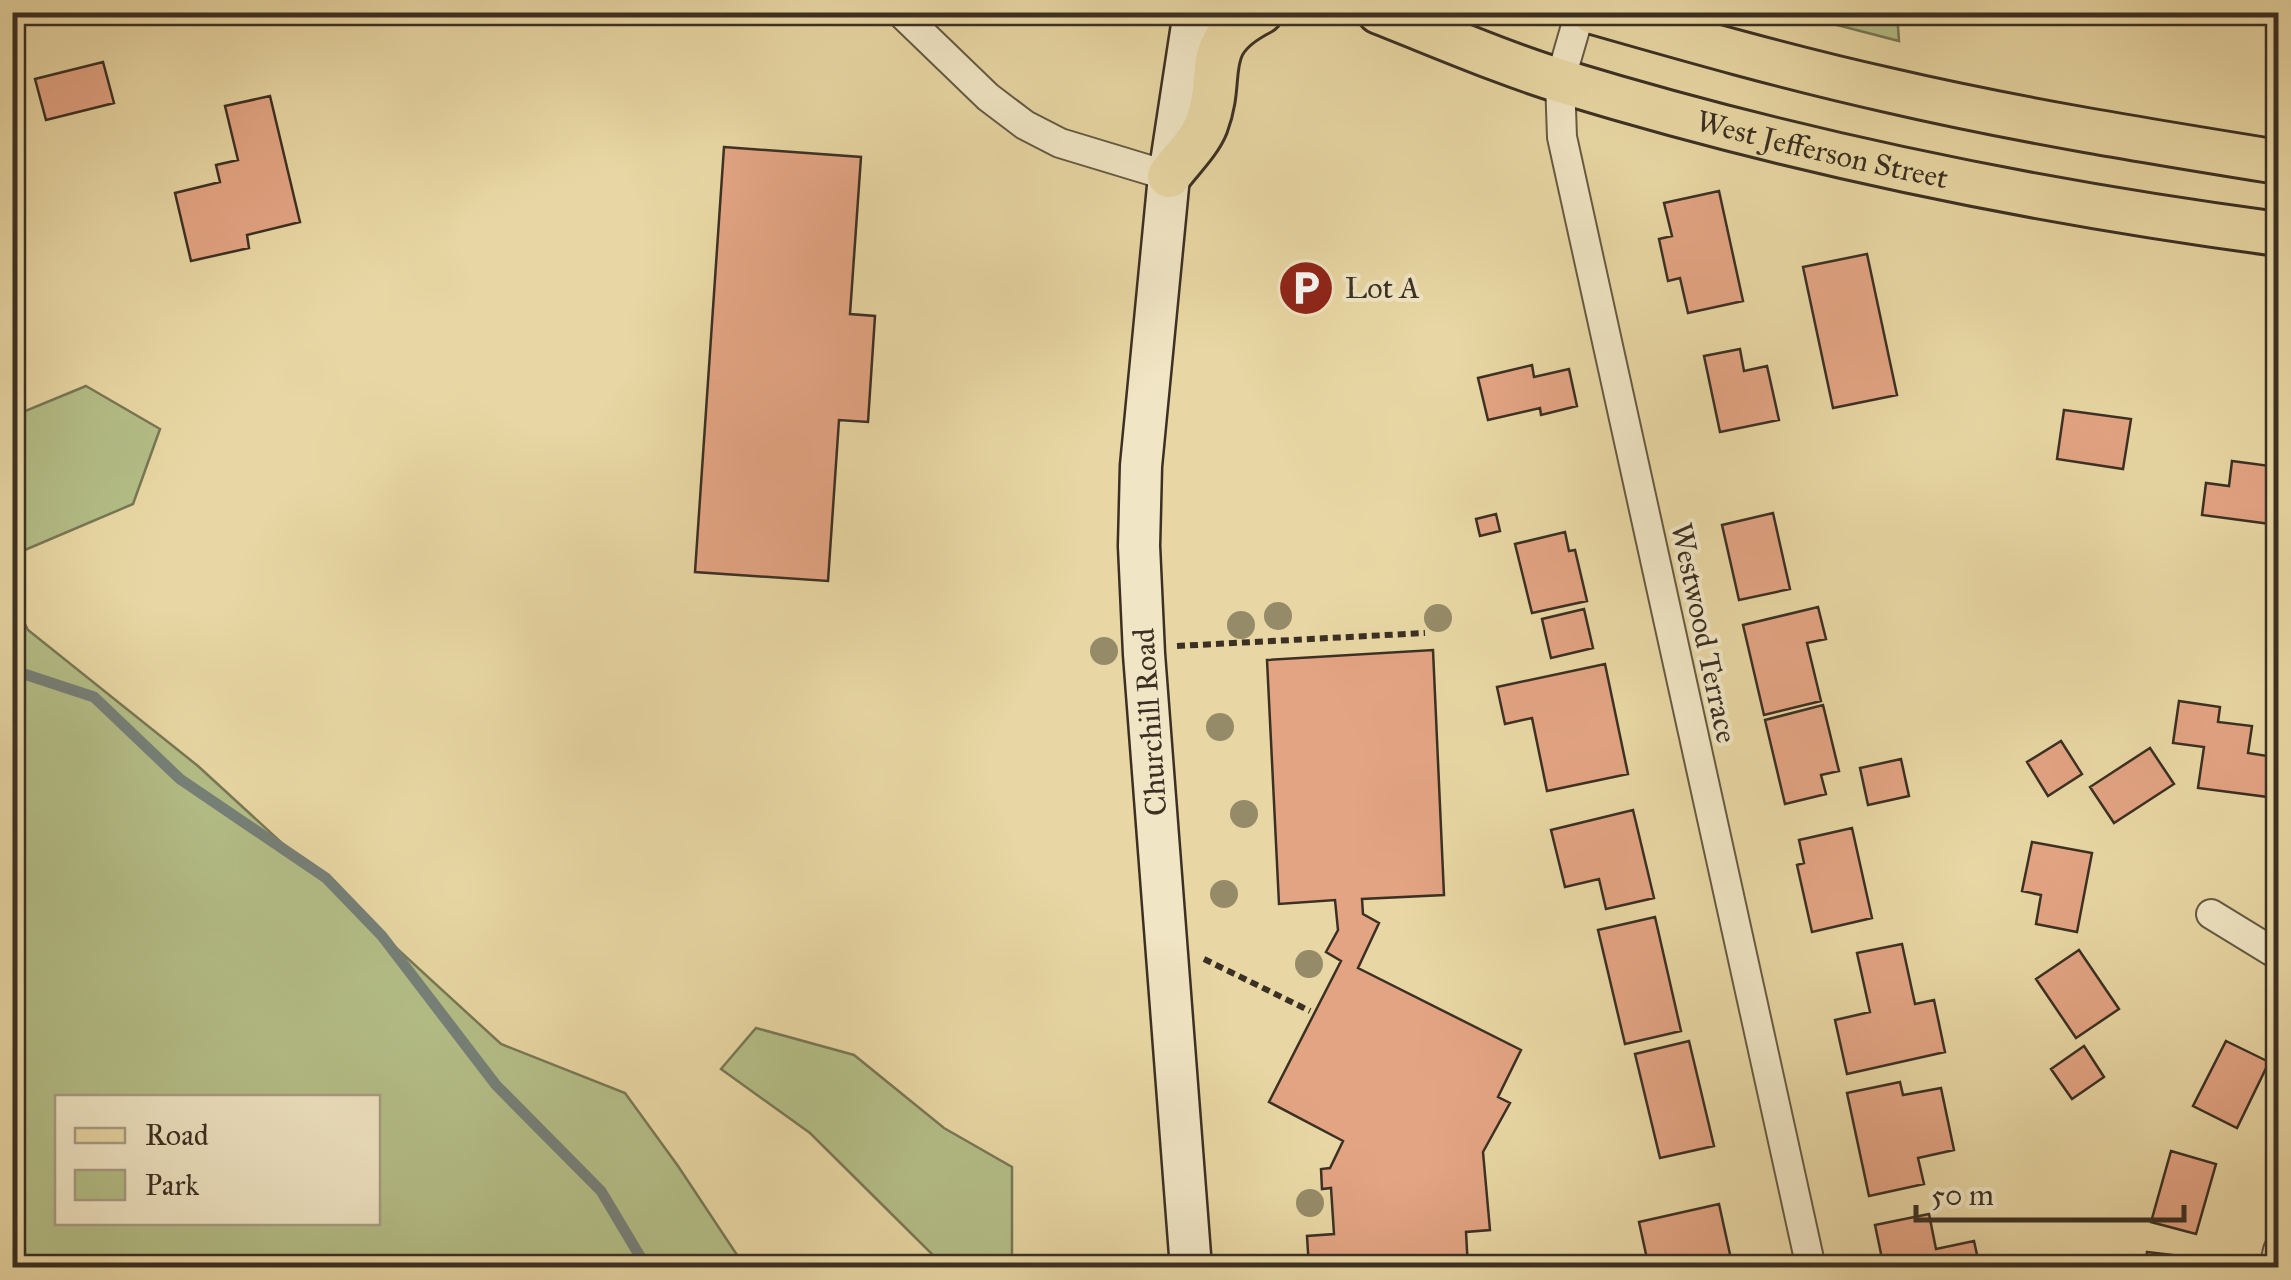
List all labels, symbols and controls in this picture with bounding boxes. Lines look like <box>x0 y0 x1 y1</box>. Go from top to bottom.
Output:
street label: West Jefferson Street <box>1693 103 1952 196</box>
parking icon: Lot A <box>1276 258 1336 318</box>
place label: Lot A <box>1345 270 1420 306</box>
street label: Westwood Terrace <box>1663 520 1745 746</box>
street label: Churchill Road <box>1125 627 1175 817</box>
legend <box>55 1095 380 1225</box>
text: Road <box>145 1117 209 1153</box>
scale bar <box>1916 1160 2184 1222</box>
text: Park <box>145 1167 199 1203</box>
text: 50 m <box>1931 1177 1994 1213</box>

